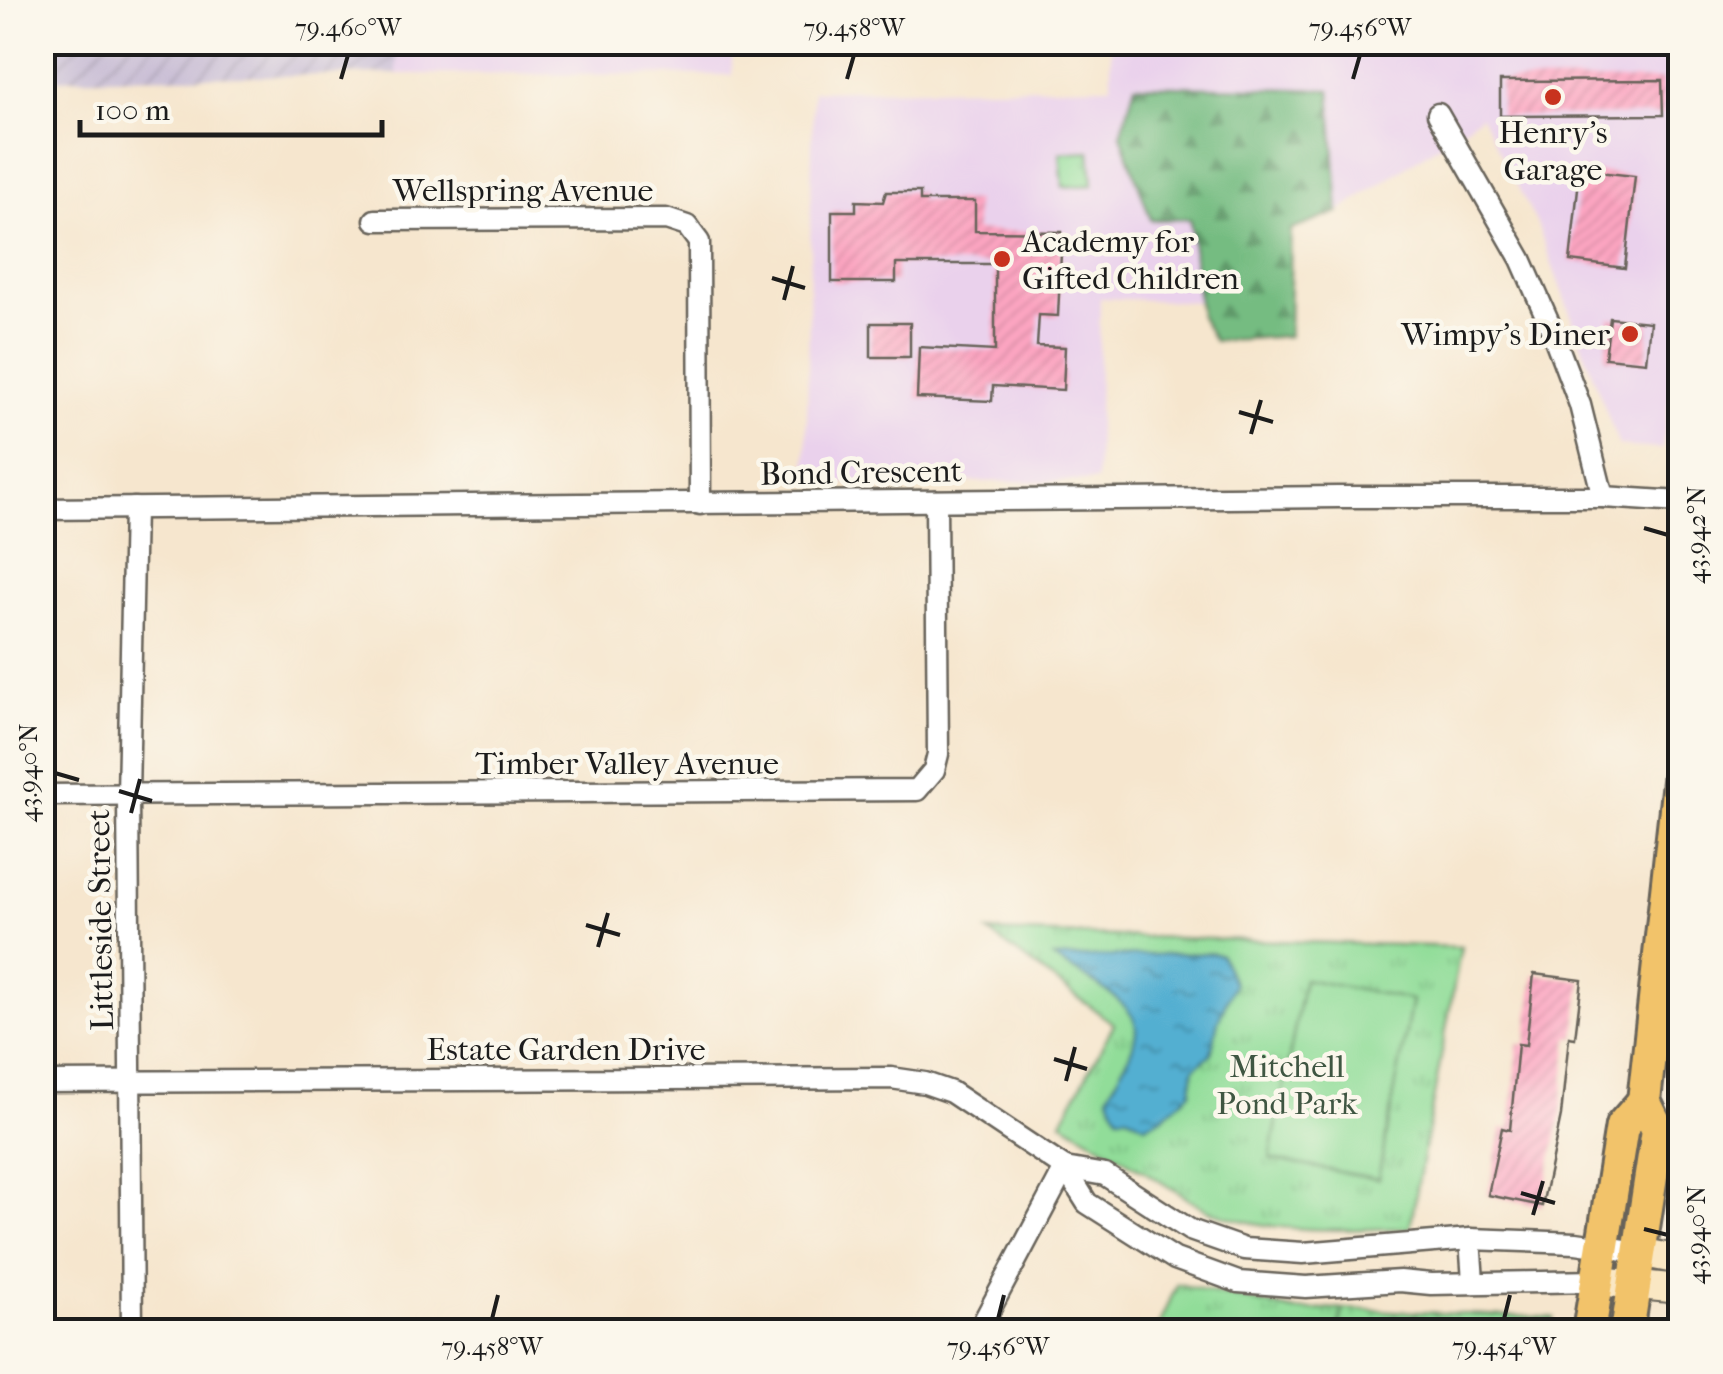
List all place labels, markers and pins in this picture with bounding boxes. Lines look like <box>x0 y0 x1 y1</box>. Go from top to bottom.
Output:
marker: Henry's Garage <box>1542 86 1564 108</box>
place label: Henry's Garage <box>1498 114 1608 188</box>
place label: Academy for Gifted Children <box>1020 223 1239 297</box>
marker: Academy for Gifted Children <box>991 248 1013 270</box>
place label: Wimpy's Diner <box>1400 316 1610 353</box>
marker: Wimpy's Diner <box>1619 323 1641 345</box>

